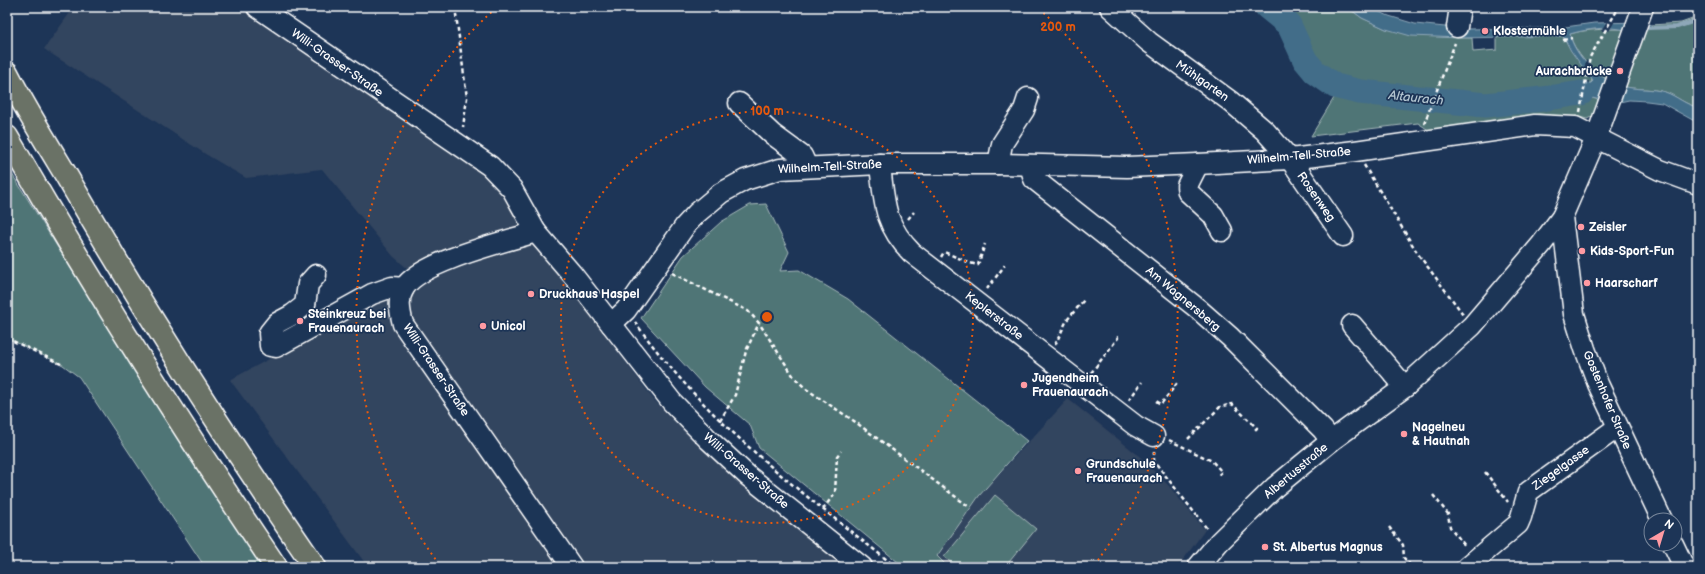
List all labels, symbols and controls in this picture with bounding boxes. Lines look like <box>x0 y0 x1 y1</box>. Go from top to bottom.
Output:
text: 200 m <box>1040 20 1076 35</box>
place label: Klostermühle <box>1493 24 1566 39</box>
street label: Willi-Grasser-Straße <box>288 26 386 100</box>
marker: Klostermühle <box>1480 26 1490 36</box>
street label: Mühlgarten <box>1172 57 1232 105</box>
place label: Aurachbrücke <box>1535 64 1612 79</box>
marker: Aurachbrücke <box>1615 66 1625 76</box>
water label: Altaurach <box>1387 87 1444 109</box>
text: 100 m <box>750 104 784 119</box>
street label: Wilhelm-Tell-Straße <box>1246 144 1352 168</box>
street label: Wilhelm-Tell-Straße <box>778 157 882 177</box>
street label: Rosenweg <box>1293 169 1339 225</box>
place label: Zeisler <box>1589 220 1627 235</box>
marker: Zeisler <box>1576 222 1586 232</box>
place label: Kids-Sport-Fun <box>1590 244 1675 259</box>
marker: Kids-Sport-Fun <box>1577 246 1587 256</box>
street label: Am Wagnersberg <box>1143 263 1224 335</box>
place label: Haarscharf <box>1595 276 1658 291</box>
marker: Haarscharf <box>1582 278 1592 288</box>
place label: Druckhaus Haspel <box>539 287 640 302</box>
marker: Druckhaus Haspel <box>526 289 536 299</box>
street label: Keplerstraße <box>962 289 1026 343</box>
place label: Steinkreuz bei Frauenaurach <box>308 307 386 336</box>
centre of rings <box>760 310 774 324</box>
marker: Steinkreuz bei Frauenaurach <box>295 316 305 326</box>
place label: Unicol <box>491 319 526 334</box>
street label: Willi-Grasser-Straße <box>399 321 473 419</box>
marker: Unicol <box>478 321 488 331</box>
street label: Gostenhofer Straße <box>1579 348 1635 452</box>
place label: Jugendheim Frauenaurach <box>1032 371 1108 400</box>
marker: Jugendheim Frauenaurach <box>1019 380 1029 390</box>
place label: Nagelneu & Hautnah <box>1412 420 1470 449</box>
marker: Nagelneu & Hautnah <box>1399 429 1409 439</box>
street label: Willi-Grasser-Straße <box>700 430 792 512</box>
street label: Albertusstraße <box>1261 440 1331 502</box>
street label: Ziegelgasse <box>1529 442 1592 494</box>
place label: Grundschule Frauenaurach <box>1086 457 1162 486</box>
marker: Grundschule Frauenaurach <box>1073 466 1083 476</box>
north arrow <box>1643 512 1683 552</box>
text: N <box>1662 517 1676 532</box>
place label: St. Albertus Magnus <box>1273 540 1383 555</box>
marker: St. Albertus Magnus <box>1260 542 1270 552</box>

